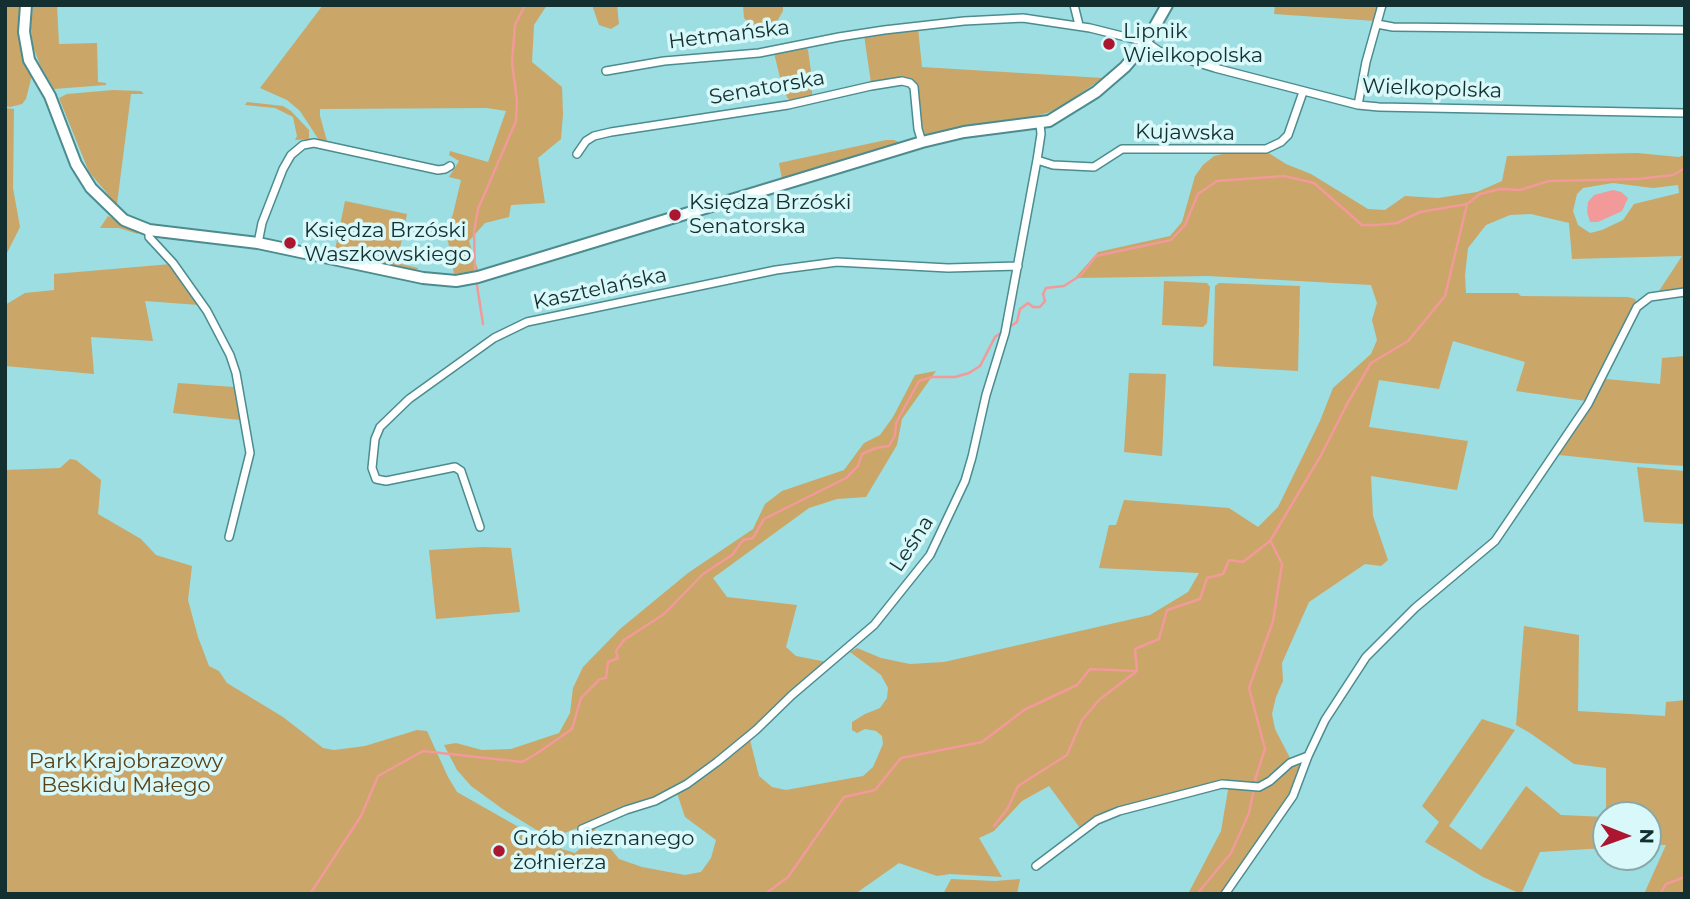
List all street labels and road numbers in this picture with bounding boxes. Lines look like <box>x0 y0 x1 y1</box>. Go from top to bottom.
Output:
street label: Hetmańska <box>667 15 791 55</box>
street label: Senatorska <box>707 65 827 111</box>
street label: Wielkopolska <box>1361 74 1503 104</box>
street label: Kujawska <box>1135 120 1235 146</box>
street label: Kasztelańska <box>531 263 669 315</box>
street label: Leśna <box>885 511 939 577</box>

